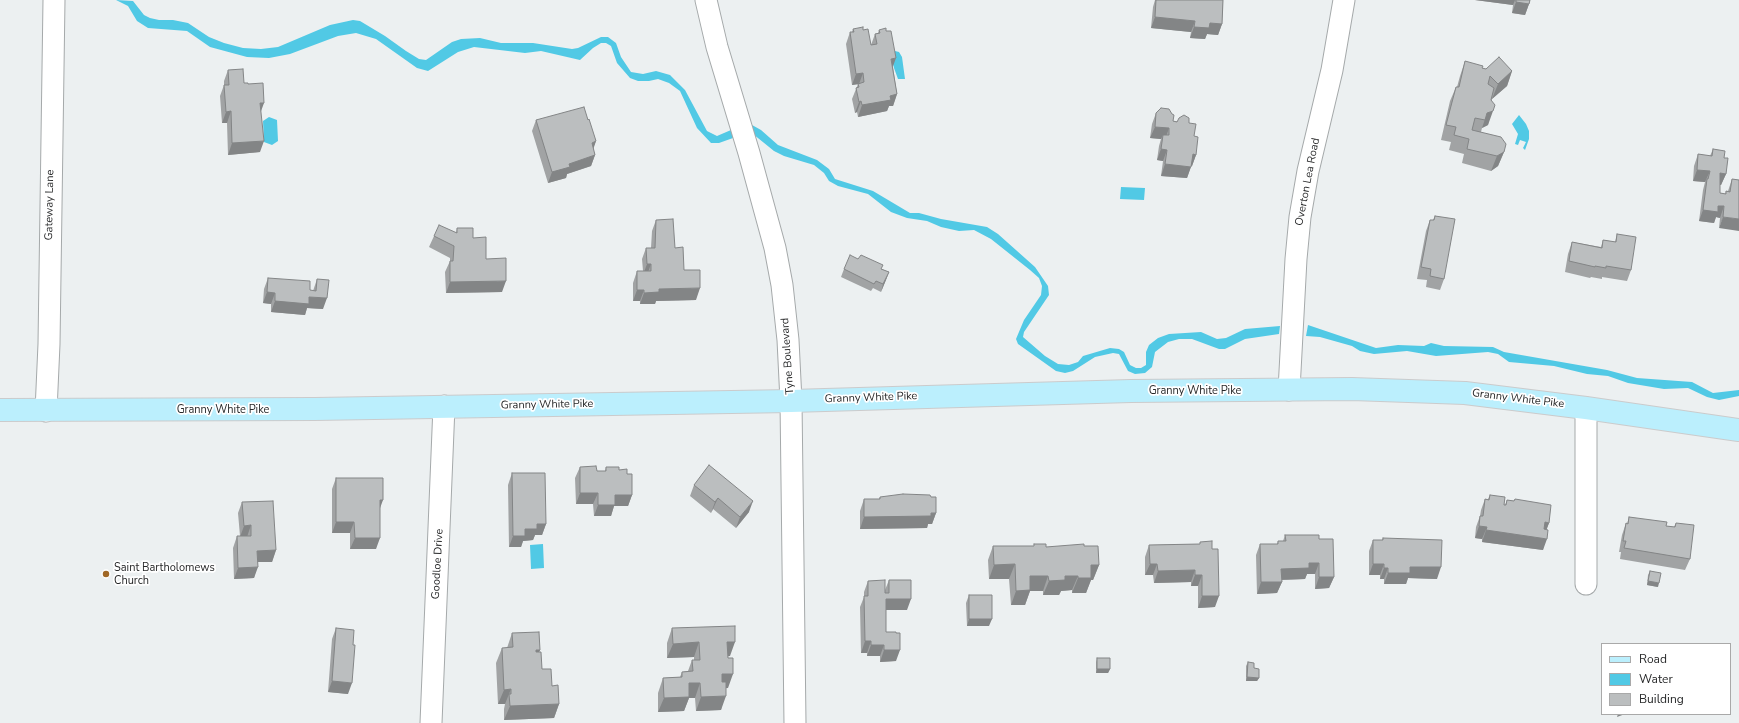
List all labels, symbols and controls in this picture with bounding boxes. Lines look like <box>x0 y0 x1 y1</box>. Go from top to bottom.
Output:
street label: Overton Lea Road <box>1293 137 1323 227</box>
street label: Gateway Lane <box>43 170 57 240</box>
street label: Tyne Boulevard <box>779 317 797 395</box>
street label: Granny White Pike <box>1149 384 1241 398</box>
street label: Granny White Pike <box>1471 387 1565 411</box>
street label: Granny White Pike <box>824 390 918 406</box>
street label: Granny White Pike <box>501 398 593 412</box>
street label: Granny White Pike <box>177 403 269 417</box>
street label: Goodloe Drive <box>430 528 446 600</box>
place label: Saint Bartholomews Church <box>114 561 215 587</box>
marker: Saint Bartholomews Church <box>101 569 111 579</box>
legend <box>1601 643 1731 715</box>
text: Road <box>1639 651 1667 667</box>
text: Water <box>1639 671 1673 687</box>
text: Building <box>1639 691 1684 707</box>

